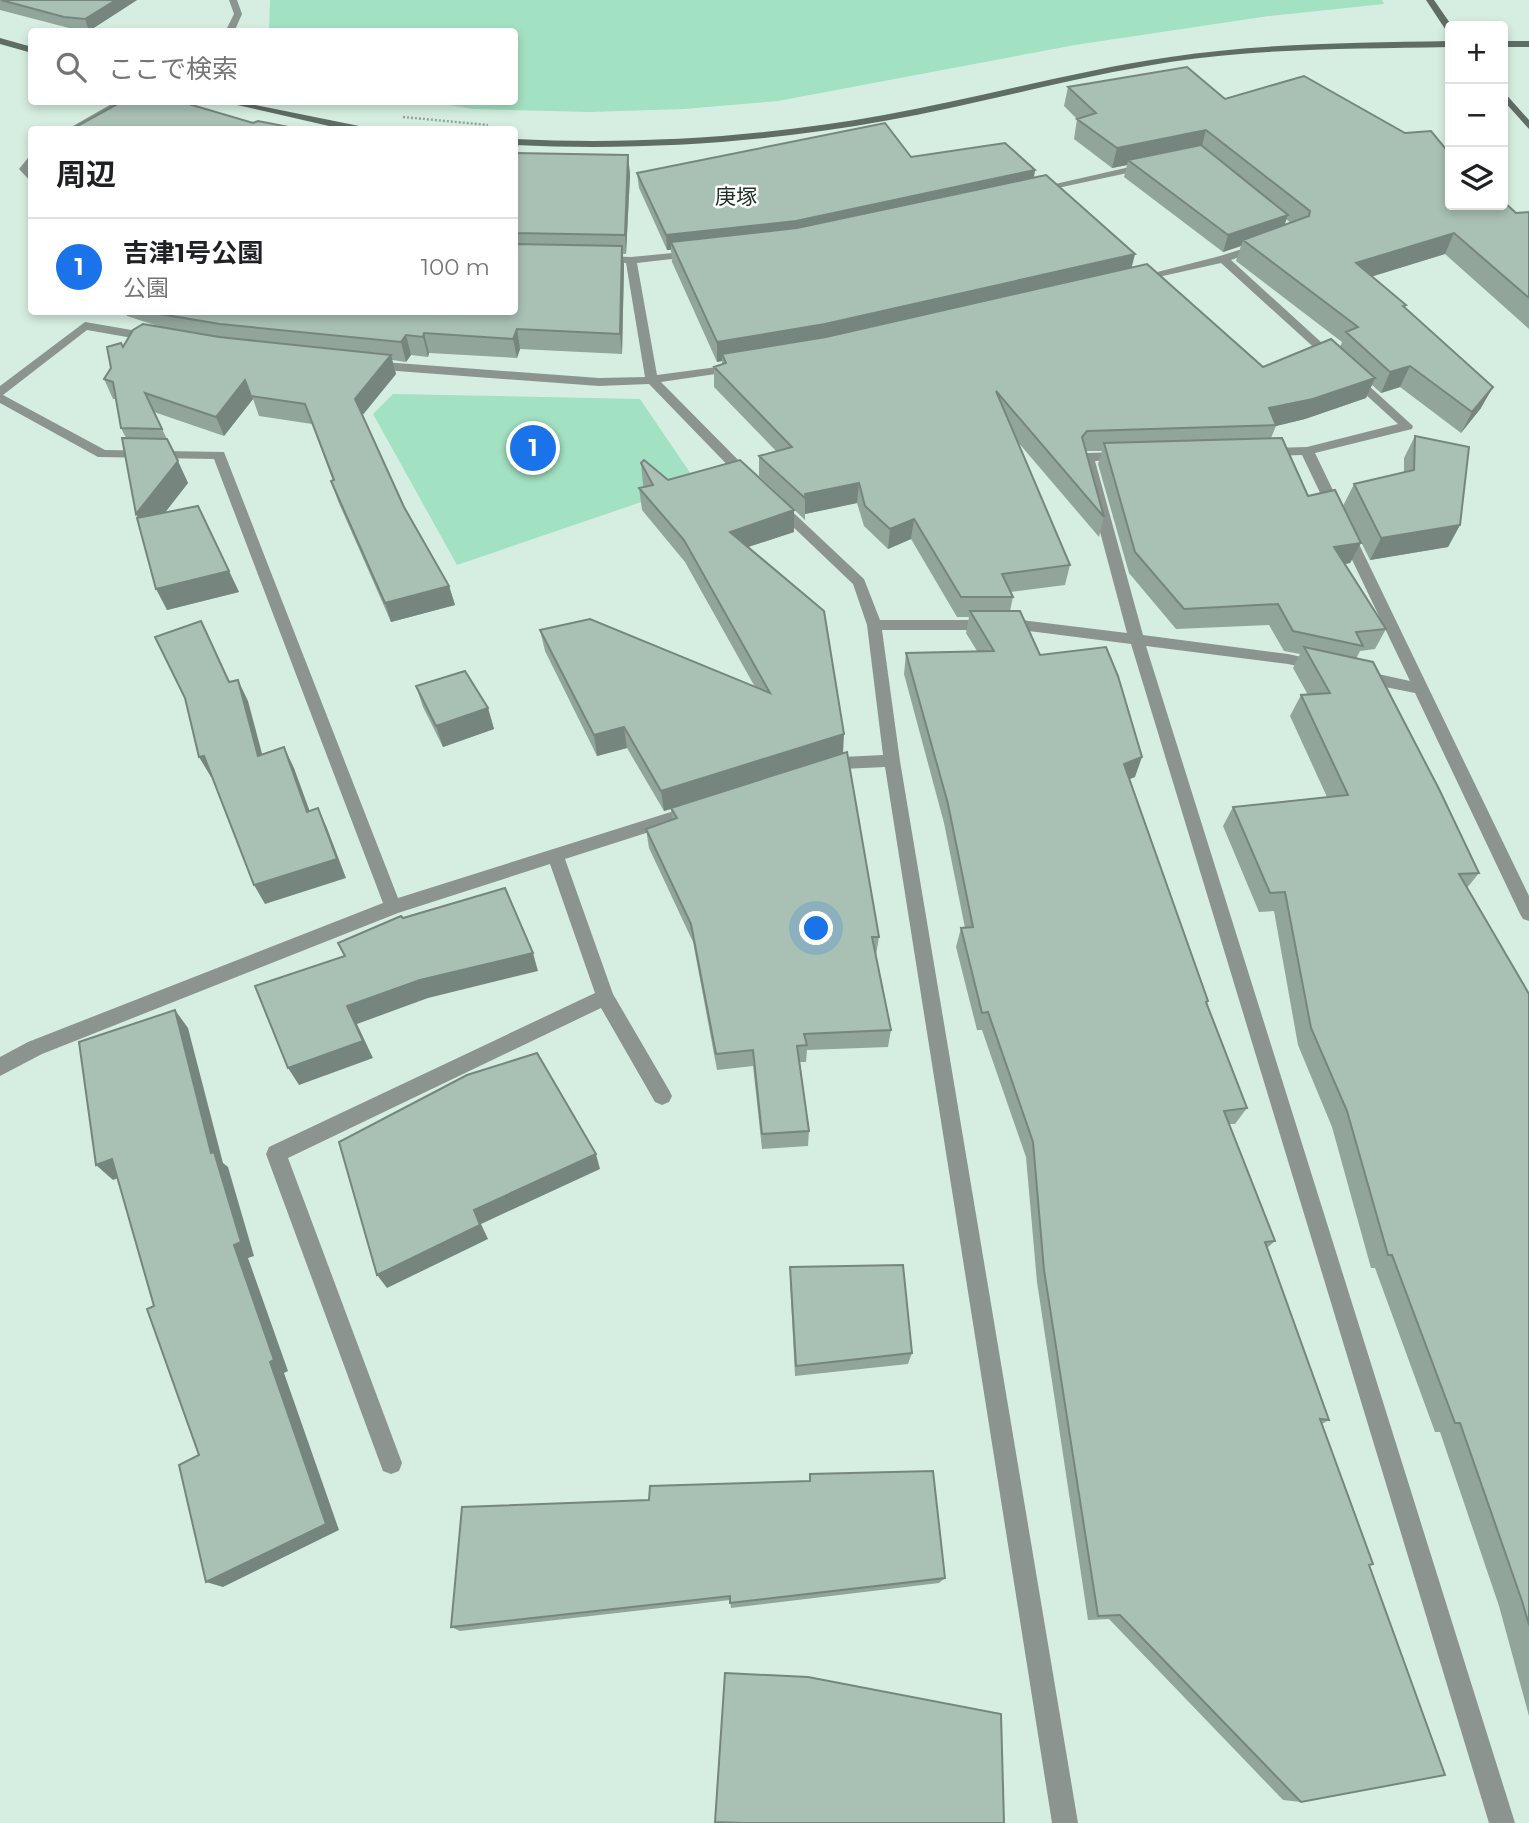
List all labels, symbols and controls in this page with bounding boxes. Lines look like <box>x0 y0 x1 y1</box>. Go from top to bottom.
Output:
map controls <box>1445 21 1508 210</box>
button: + <box>1445 21 1508 84</box>
search box <box>28 28 518 105</box>
icon: search <box>52 48 90 86</box>
text: ここで検索 <box>108 53 238 85</box>
button: − <box>1445 84 1508 147</box>
button: layers <box>1445 147 1508 210</box>
text: 周辺 <box>56 156 116 193</box>
district label: 庚塚 <box>715 184 757 209</box>
text: 吉津1号公園 <box>123 237 263 269</box>
text: 1 <box>74 253 84 281</box>
text: 100 m <box>421 253 490 281</box>
text: 公園 <box>123 274 169 302</box>
pin: 1 <box>510 422 556 474</box>
your location <box>799 911 833 945</box>

